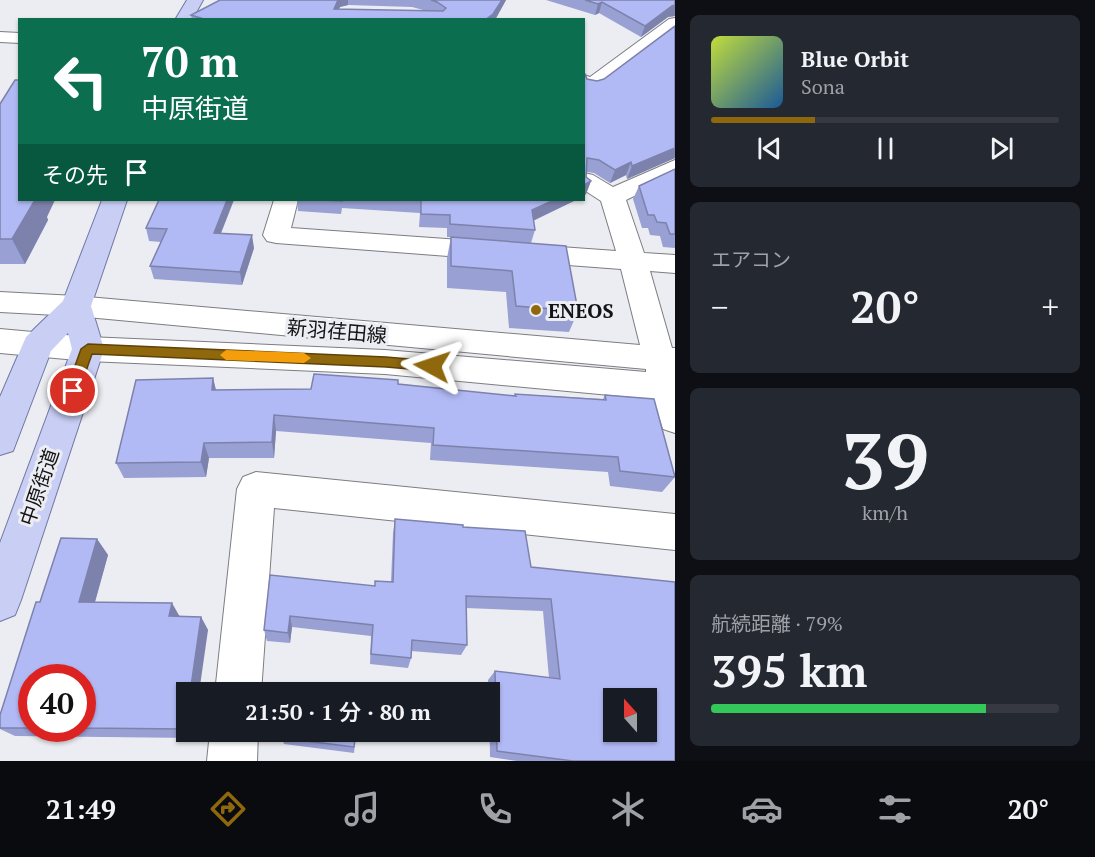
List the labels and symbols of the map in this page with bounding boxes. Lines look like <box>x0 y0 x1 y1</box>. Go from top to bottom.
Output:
place label: ENEOS <box>548 297 614 324</box>
marker: ENEOS <box>529 303 543 317</box>
street label: 新羽荏田線 <box>286 313 388 349</box>
position arrow <box>400 334 464 398</box>
pin <box>47 365 98 416</box>
street label: 中原街道 <box>13 445 65 529</box>
speed limit sign: 40 <box>18 664 96 742</box>
north arrow <box>603 688 657 742</box>

